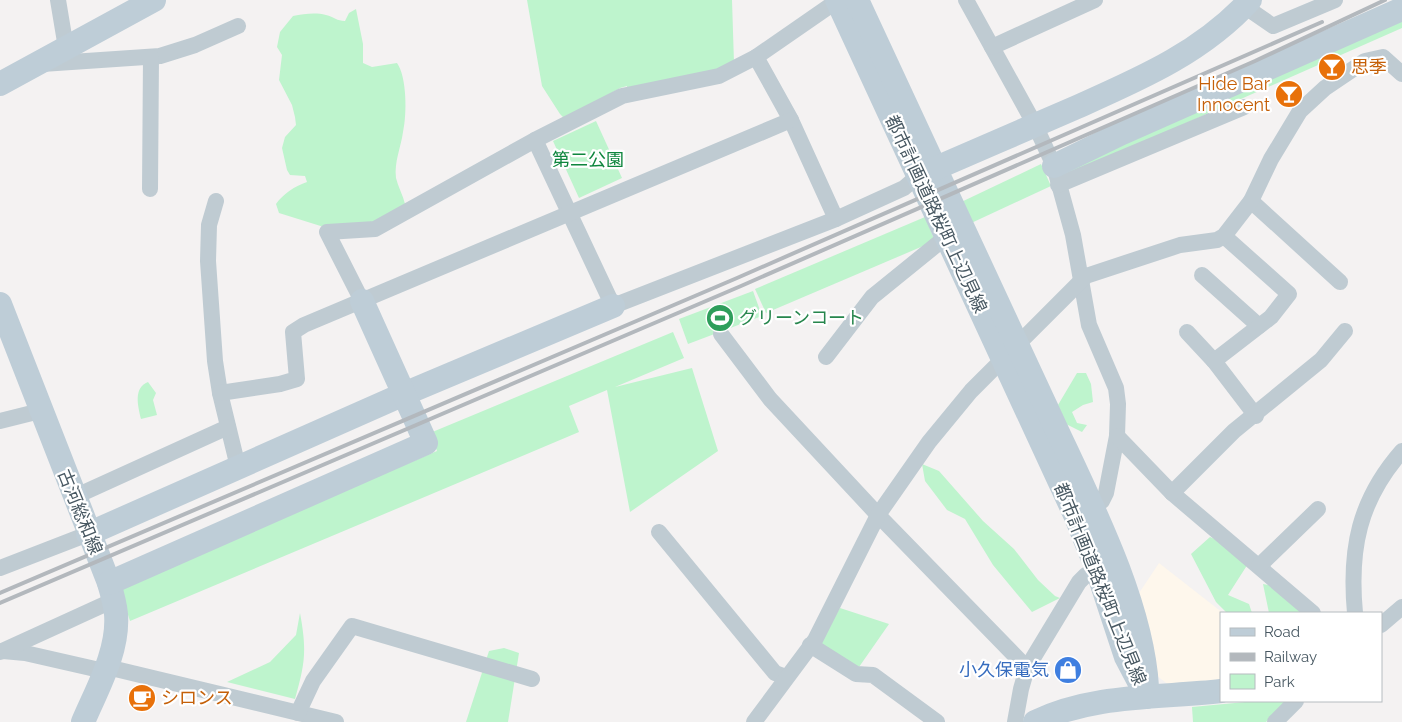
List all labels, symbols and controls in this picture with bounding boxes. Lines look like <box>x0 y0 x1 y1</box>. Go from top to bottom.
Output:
bar icon: 思季 <box>1317 52 1347 82</box>
place label: 思季 <box>1351 56 1387 77</box>
place label: Hide Bar Innocent <box>1197 73 1271 115</box>
bar icon: Hide Bar Innocent <box>1274 79 1304 109</box>
street label: 都市計画道路桜町上辺見線 <box>881 111 992 316</box>
park label: 第二公園 <box>552 149 624 170</box>
sports icon: グリーンコート <box>705 303 735 333</box>
place label: グリーンコート <box>739 307 864 328</box>
street label: 古河総和線 <box>54 466 107 557</box>
street label: 都市計画道路桜町上辺見線 <box>1050 480 1151 688</box>
legend <box>1220 612 1382 702</box>
text: Road <box>1264 623 1300 641</box>
text: Railway <box>1264 648 1317 666</box>
shop icon: 小久保電気 <box>1053 655 1083 685</box>
place label: 小久保電気 <box>959 659 1049 680</box>
text: Park <box>1264 673 1295 691</box>
cafe icon: シロンス <box>127 683 157 713</box>
place label: シロンス <box>161 687 233 708</box>

